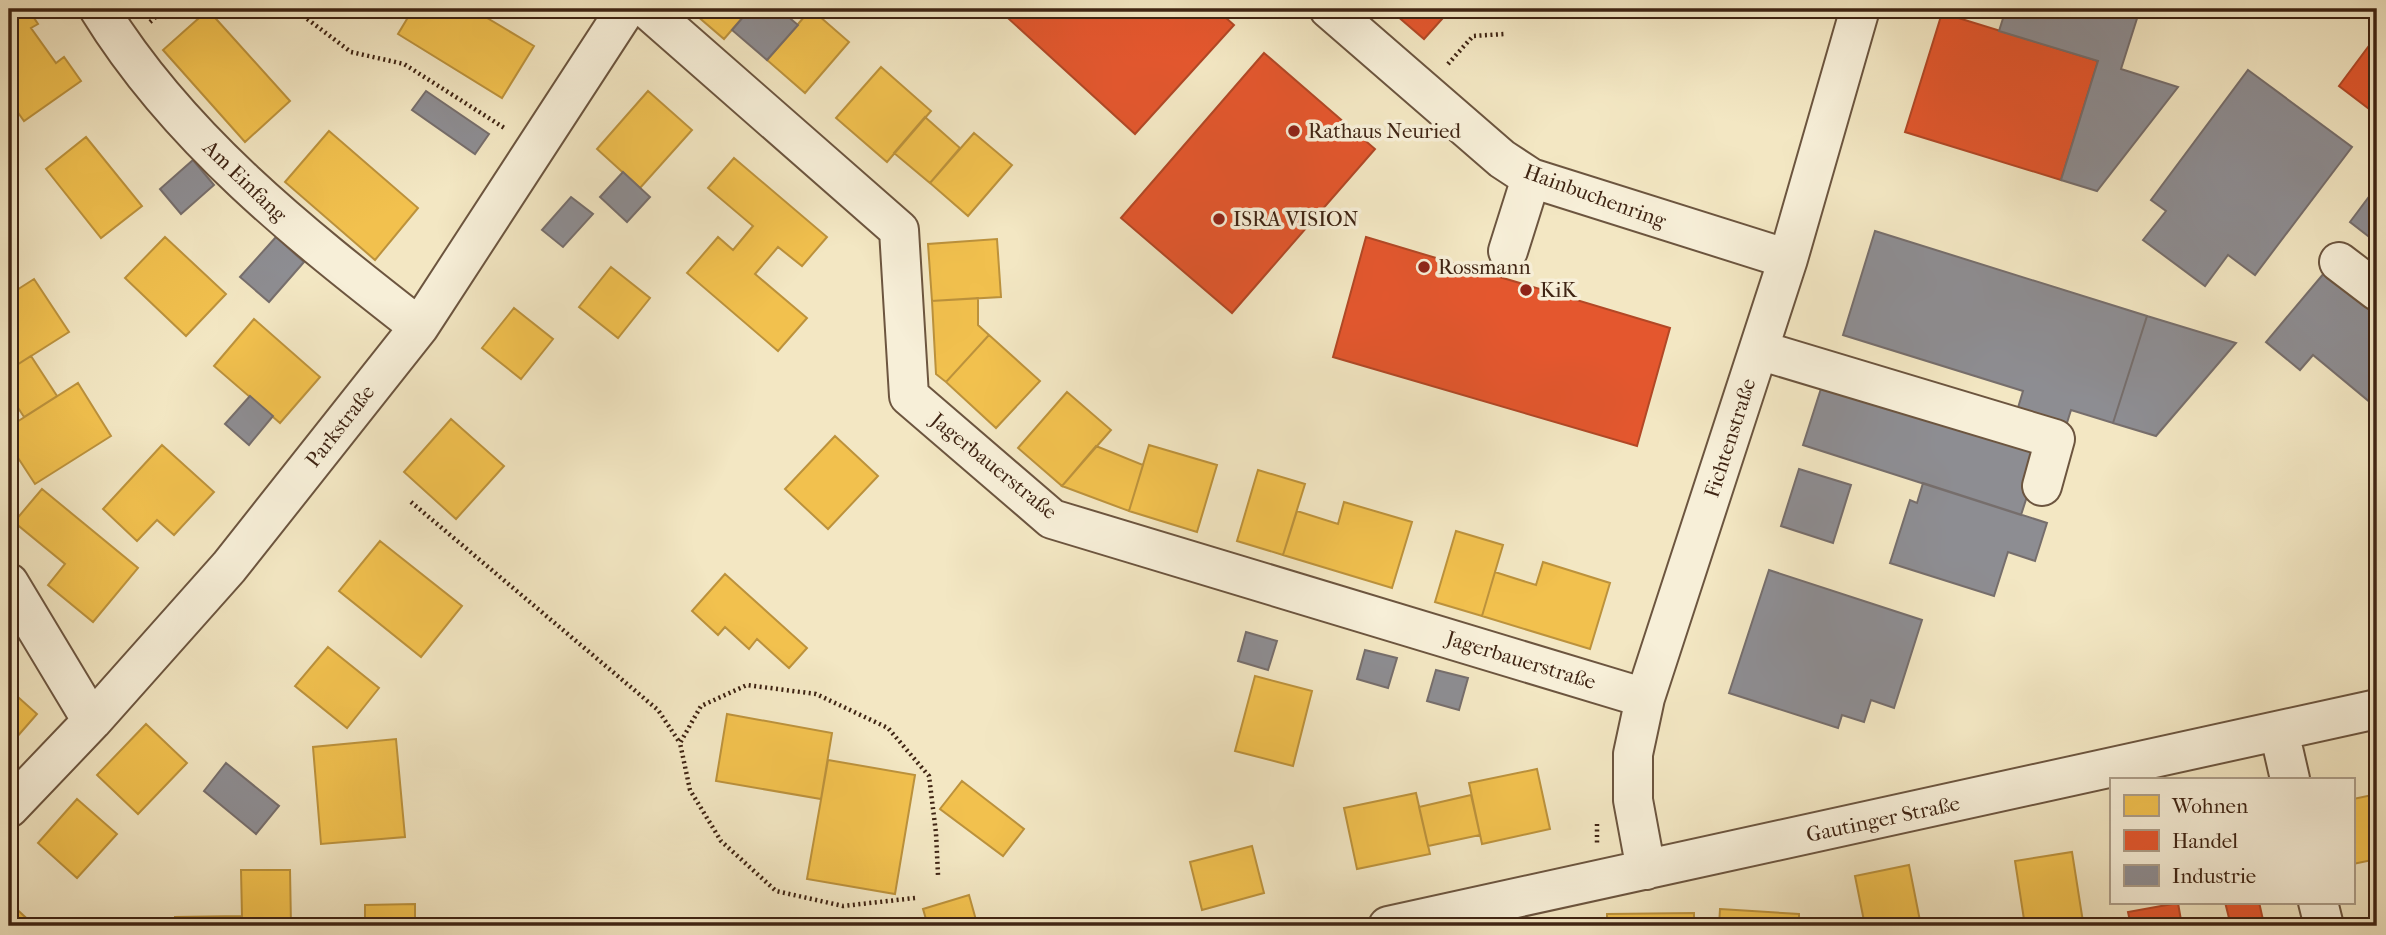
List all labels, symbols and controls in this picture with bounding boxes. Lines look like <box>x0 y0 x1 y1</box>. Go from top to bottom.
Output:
place label: Rathaus Neuried <box>1308 119 1461 143</box>
marker: Rathaus Neuried <box>1286 123 1302 139</box>
street label: Am Einfang <box>198 135 292 227</box>
street label: Hainbuchenring <box>1521 159 1670 233</box>
place label: ISRA VISION <box>1233 207 1358 231</box>
marker: ISRA VISION <box>1211 211 1227 227</box>
place label: Rossmann <box>1438 255 1531 279</box>
marker: Rossmann <box>1416 259 1432 275</box>
place label: KiK <box>1540 278 1578 302</box>
marker: KiK <box>1518 282 1534 298</box>
street label: Fichtenstraße <box>1699 375 1761 501</box>
street label: Parkstraße <box>301 380 379 472</box>
street label: Jagerbauerstraße <box>925 407 1062 524</box>
street label: Jagerbauerstraße <box>1441 625 1599 694</box>
legend <box>2110 778 2354 904</box>
street label: Gautinger Straße <box>1804 791 1962 847</box>
text: Wohnen <box>2171 794 2248 818</box>
text: Handel <box>2172 829 2238 853</box>
text: Industrie <box>2172 864 2256 888</box>

